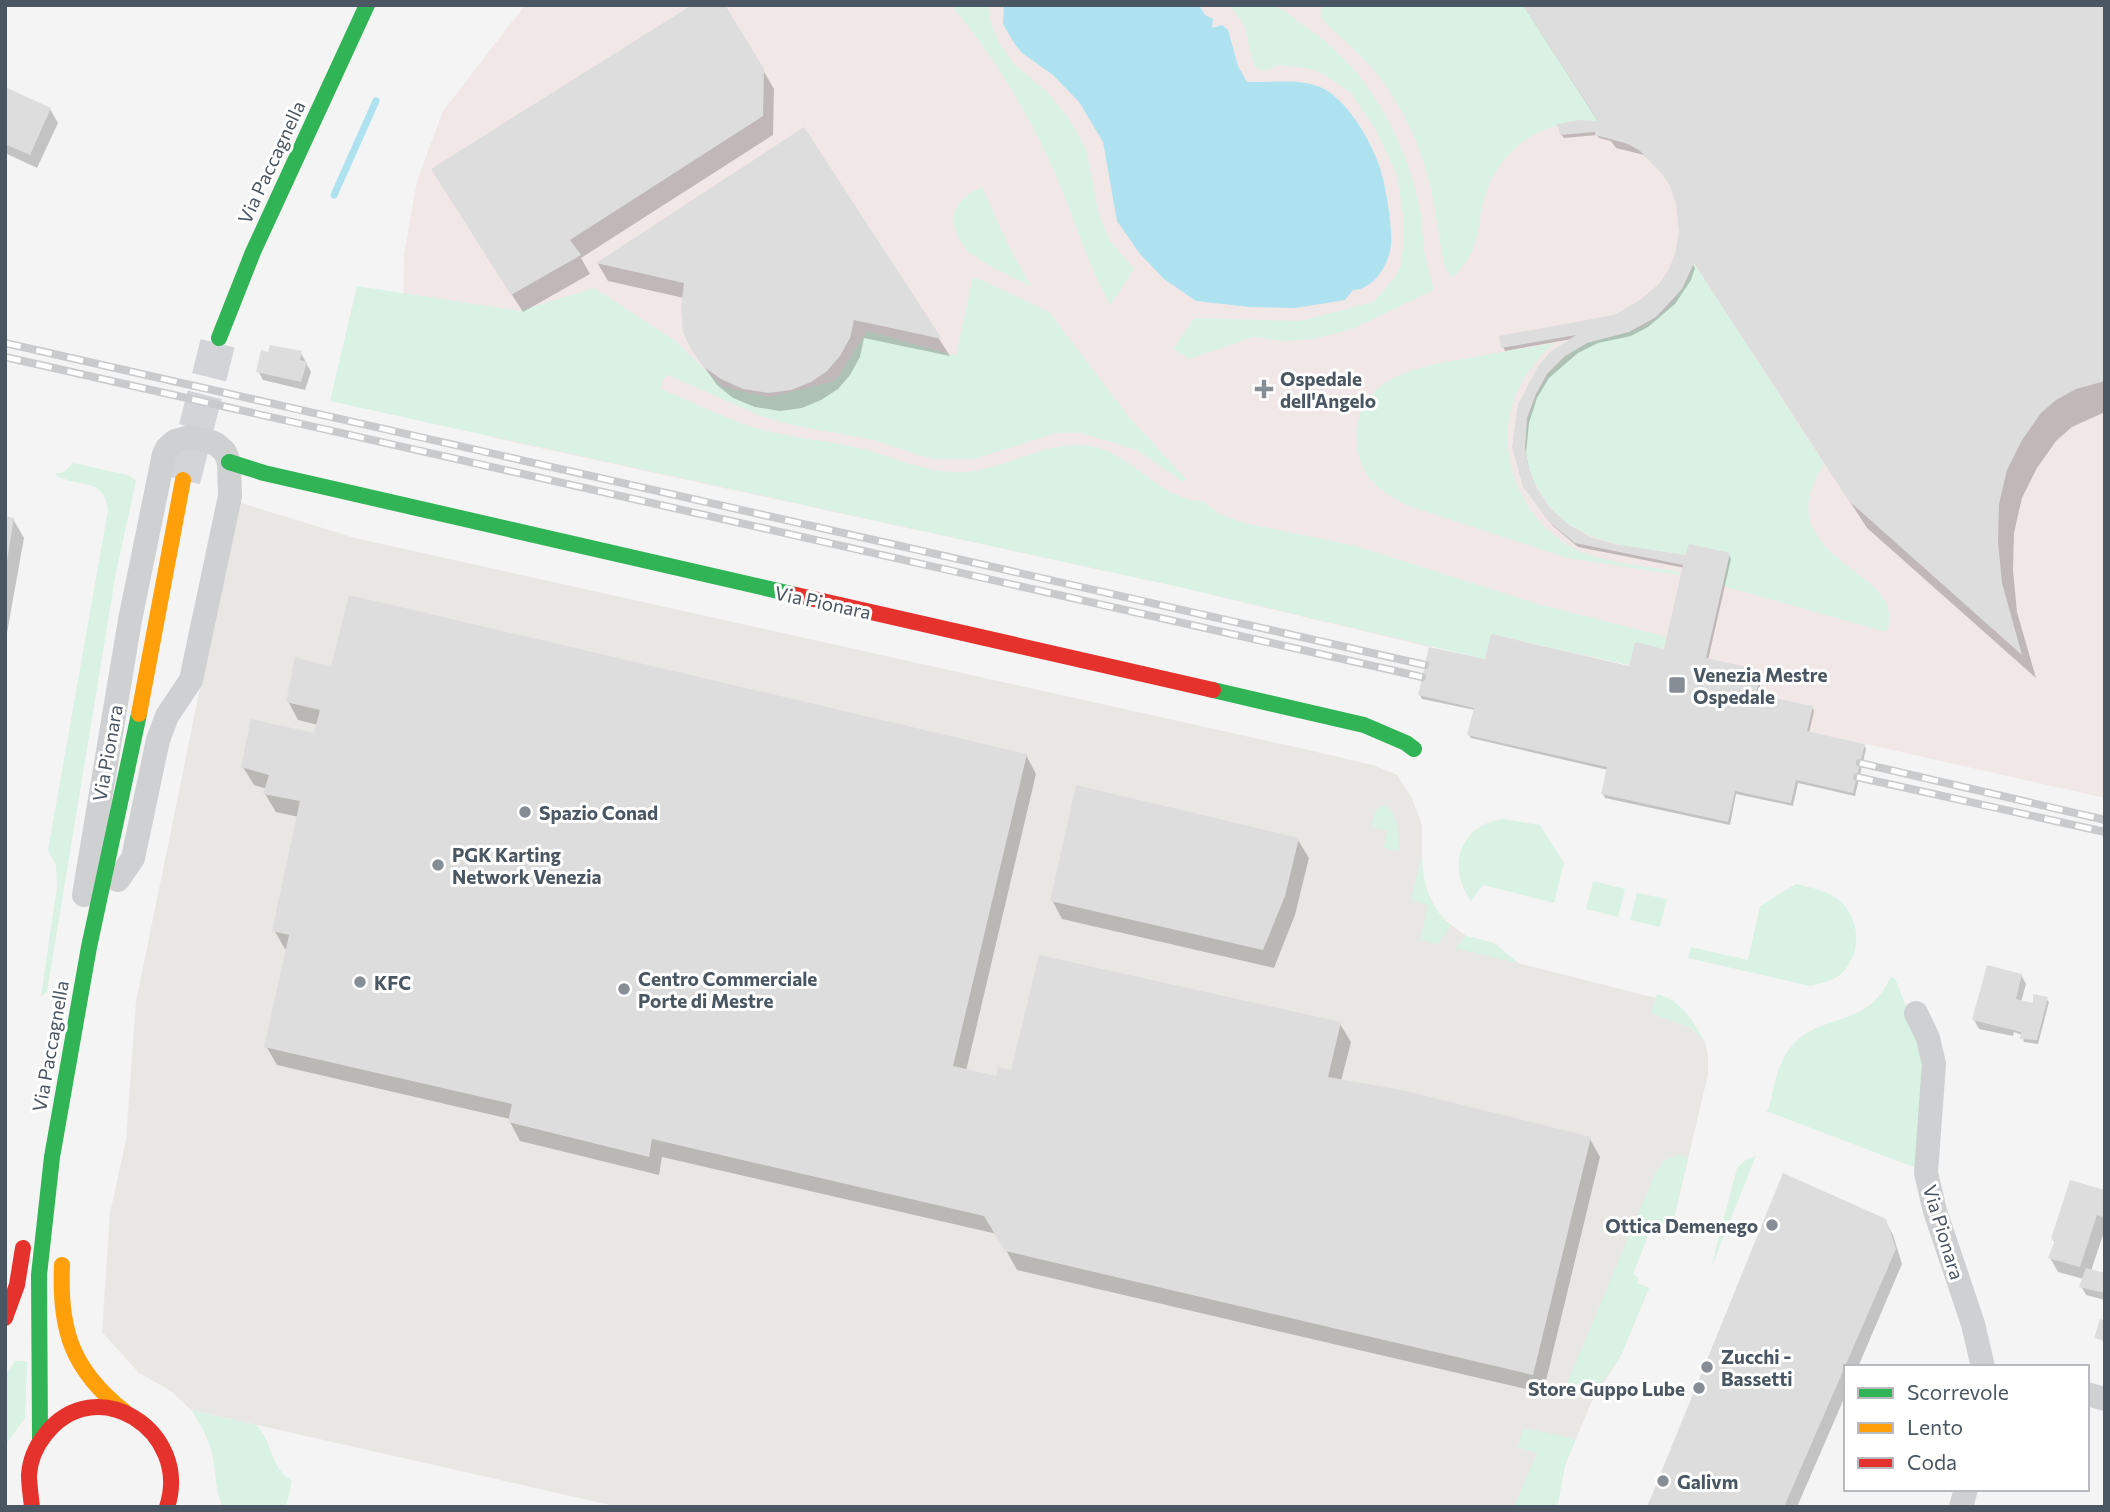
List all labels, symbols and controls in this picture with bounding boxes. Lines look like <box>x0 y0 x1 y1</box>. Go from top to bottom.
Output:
street label: Via Paccagnella <box>232 97 310 227</box>
place label: Ospedale dell'Angelo <box>1280 367 1376 412</box>
marker: Ospedale dell'Angelo <box>1254 379 1274 399</box>
street label: Via Pionara <box>773 581 873 623</box>
place label: Venezia Mestre Ospedale <box>1693 663 1827 708</box>
marker: Venezia Mestre Ospedale <box>1667 675 1687 695</box>
street label: Via Pionara <box>87 703 127 803</box>
place label: Spazio Conad <box>539 801 658 824</box>
marker: Spazio Conad <box>517 804 533 820</box>
place label: PGK Karting Network Venezia <box>452 843 602 888</box>
marker: PGK Karting Network Venezia <box>430 857 446 873</box>
place label: Centro Commerciale Porte di Mestre <box>638 967 817 1012</box>
place label: KFC <box>374 971 411 994</box>
marker: KFC <box>352 974 368 990</box>
street label: Via Paccagnella <box>27 979 73 1113</box>
marker: Centro Commerciale Porte di Mestre <box>616 981 632 997</box>
street label: Via Pionara <box>1919 1182 1969 1282</box>
place label: Ottica Demenego <box>1605 1214 1758 1237</box>
marker: Ottica Demenego <box>1764 1217 1780 1233</box>
place label: Zucchi - Bassetti <box>1721 1345 1793 1390</box>
marker: Zucchi - Bassetti <box>1699 1359 1715 1375</box>
legend <box>1844 1365 2089 1491</box>
place label: Store Guppo Lube <box>1528 1377 1685 1400</box>
text: Scorrevole <box>1907 1379 2009 1404</box>
marker: Store Guppo Lube <box>1691 1380 1707 1396</box>
text: Lento <box>1907 1414 1963 1439</box>
text: Coda <box>1907 1449 1957 1474</box>
place label: Galivm <box>1677 1470 1738 1493</box>
marker: Galivm <box>1655 1473 1671 1489</box>

